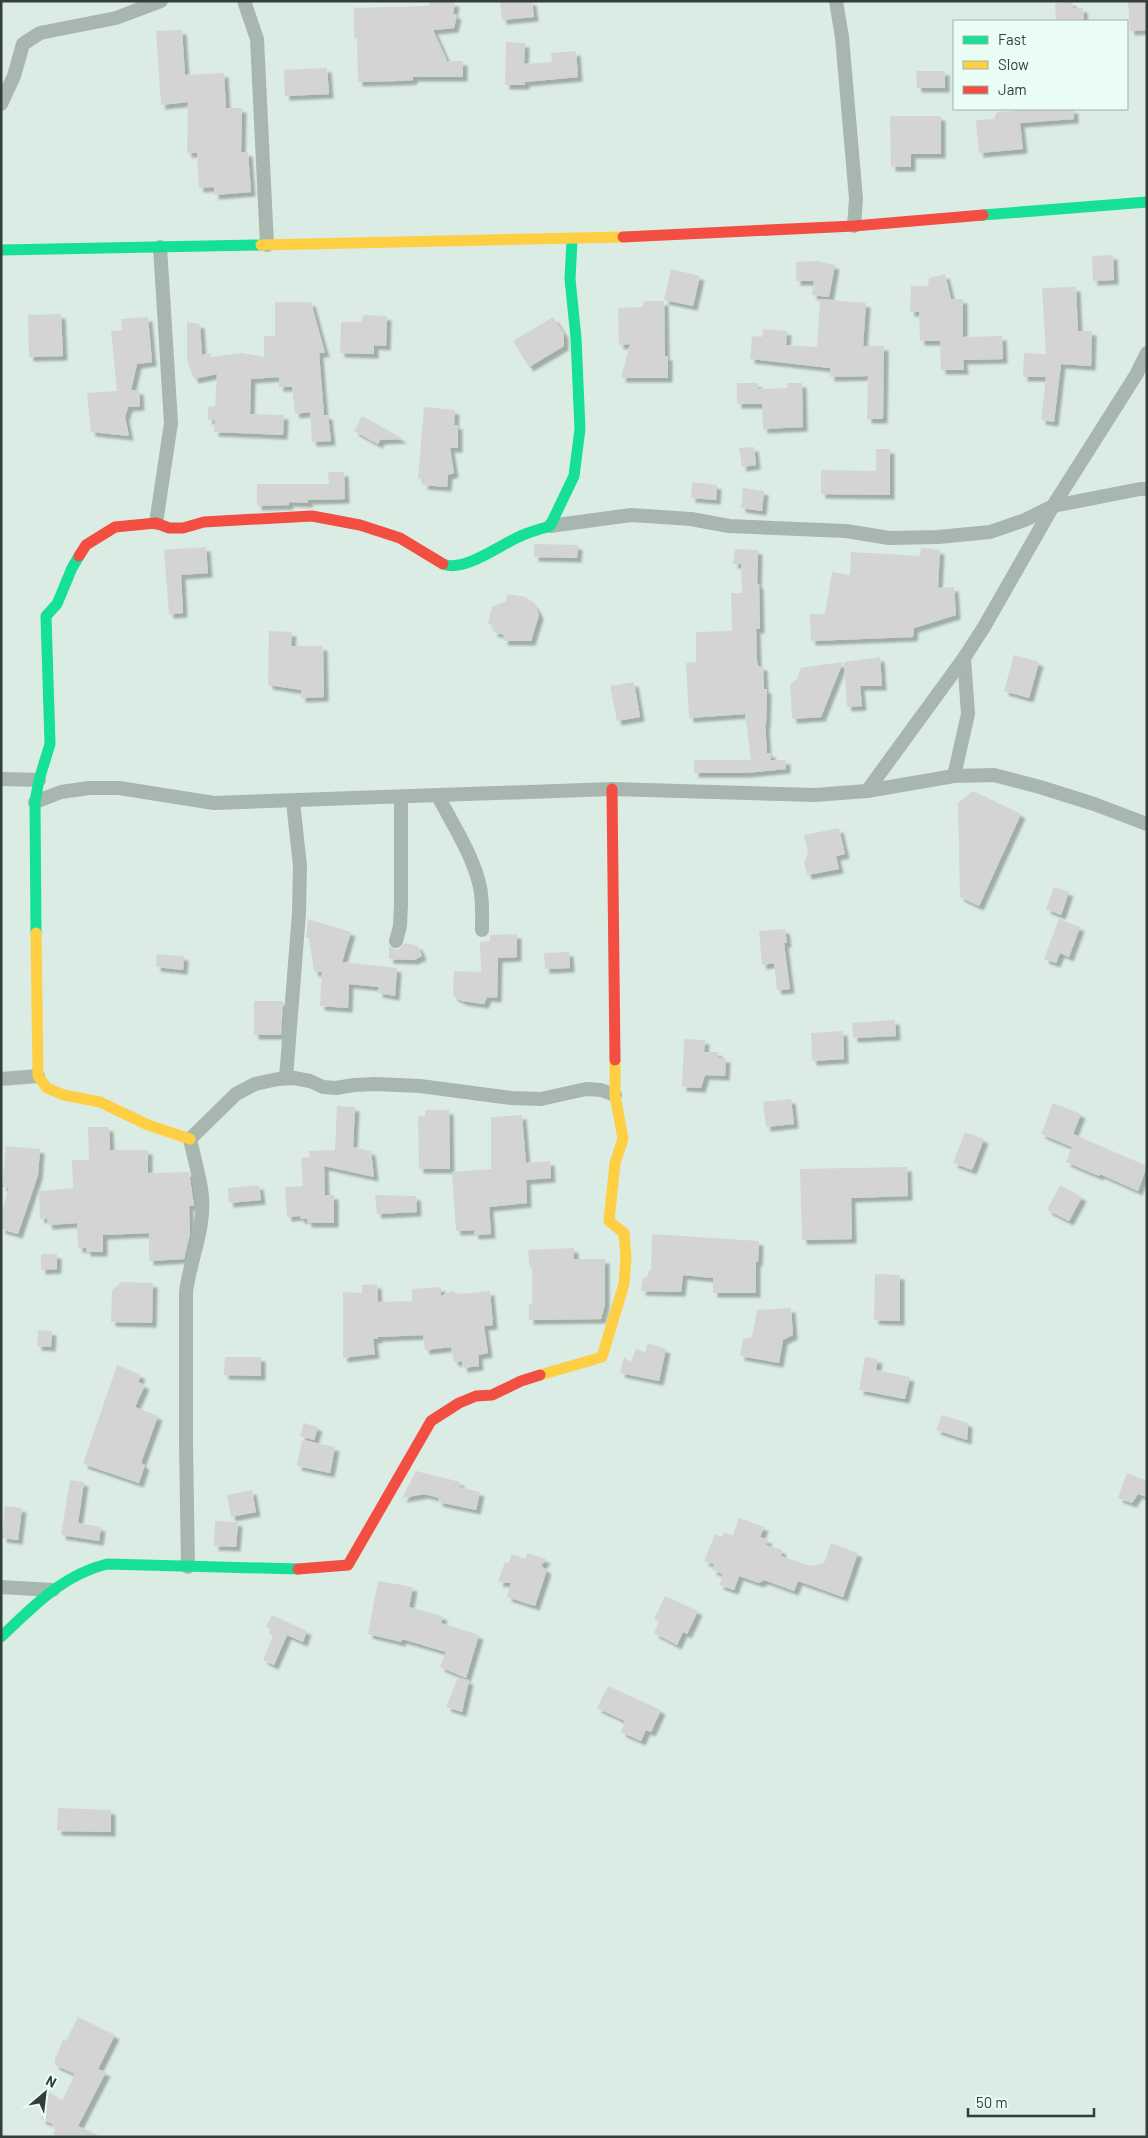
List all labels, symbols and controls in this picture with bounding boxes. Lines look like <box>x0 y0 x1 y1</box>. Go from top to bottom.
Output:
legend <box>953 20 1128 110</box>
text: Fast <box>998 30 1026 48</box>
text: Slow <box>998 55 1029 73</box>
text: Jam <box>998 80 1027 98</box>
north arrow <box>20 2068 70 2118</box>
text: N <box>43 2071 59 2091</box>
scale bar <box>968 2086 1094 2118</box>
text: 50 m <box>976 2093 1008 2111</box>

